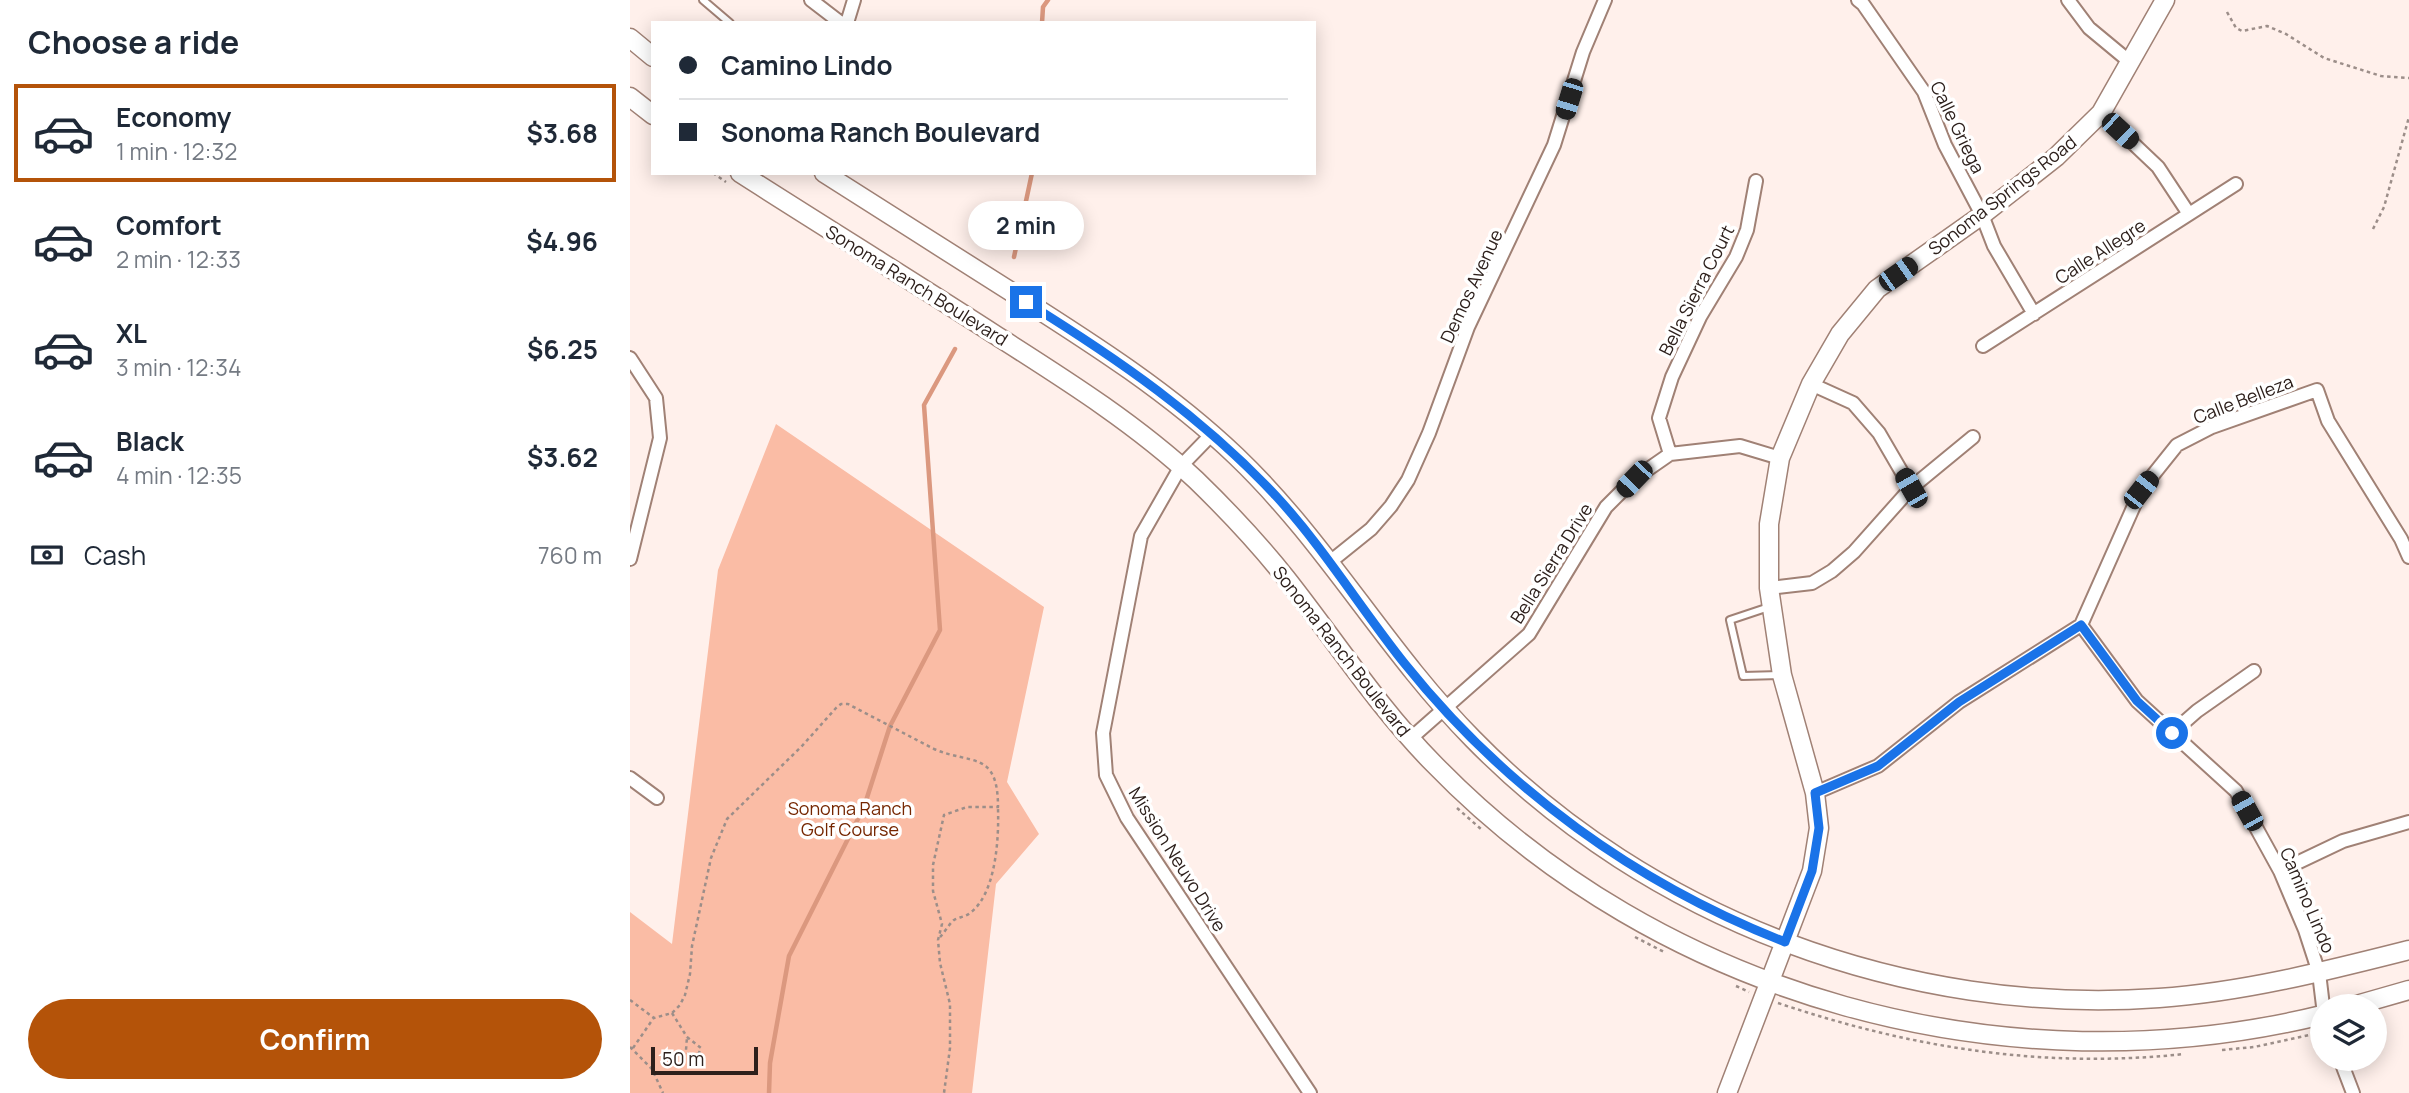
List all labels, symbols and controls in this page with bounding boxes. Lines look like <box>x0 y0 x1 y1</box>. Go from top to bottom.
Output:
text: Choose a ride <box>28 20 239 64</box>
text: Camino Lindo <box>721 47 892 83</box>
car <box>1553 76 1586 122</box>
street label: Calle Griega <box>1925 77 1991 177</box>
text: Economy <box>116 99 231 135</box>
icon: car <box>32 102 95 165</box>
car <box>2098 109 2143 153</box>
text: Sonoma Ranch Boulevard <box>721 114 1040 150</box>
text: $3.68 <box>527 115 598 151</box>
street label: Sonoma Springs Road <box>1923 130 2081 260</box>
text: 1 min · 12:32 <box>116 135 237 167</box>
callout: 2 min <box>968 201 1084 250</box>
text: Comfort <box>116 207 222 243</box>
text: 2 min <box>996 209 1056 241</box>
icon: car <box>32 210 95 273</box>
street label: Calle Allegre <box>2050 213 2150 289</box>
street label: Sonoma Ranch Boulevard <box>821 219 1013 351</box>
street label: Bella Sierra Court <box>1653 221 1739 359</box>
text: $4.96 <box>526 223 598 259</box>
street label: Demos Avenue <box>1434 225 1508 347</box>
text: 2 min · 12:33 <box>116 243 241 275</box>
car <box>1875 253 1922 295</box>
route end <box>1010 286 1042 318</box>
text: XL <box>116 315 147 351</box>
icon: car <box>32 318 95 381</box>
text: $6.25 <box>527 331 598 367</box>
text: 3 min · 12:34 <box>116 351 242 383</box>
street label: Calle Belleza <box>2190 369 2296 429</box>
text: Black <box>116 423 184 459</box>
icon: car <box>32 426 95 489</box>
text: $3.62 <box>527 439 598 475</box>
car <box>1612 457 1657 501</box>
text: 4 min · 12:35 <box>116 459 242 491</box>
car <box>1892 465 1931 511</box>
car <box>2120 467 2163 513</box>
street label: Bella Sierra Drive <box>1504 498 1598 628</box>
icon: cash <box>28 536 66 574</box>
text: Cash <box>84 537 146 573</box>
text: 760 m <box>538 539 602 571</box>
street label: Sonoma Ranch Boulevard <box>1268 561 1416 741</box>
route start <box>2156 717 2188 749</box>
street label: Mission Neuvo Drive <box>1124 782 1232 936</box>
car <box>2228 788 2267 834</box>
park label: Sonoma Ranch Golf Course <box>788 796 912 841</box>
street label: Camino Lindo <box>2275 844 2341 956</box>
map controls <box>2310 994 2387 1071</box>
button: layers <box>2310 994 2387 1071</box>
button: Confirm <box>28 999 602 1079</box>
scale bar <box>651 1044 758 1076</box>
text: 50 m <box>662 1046 704 1072</box>

